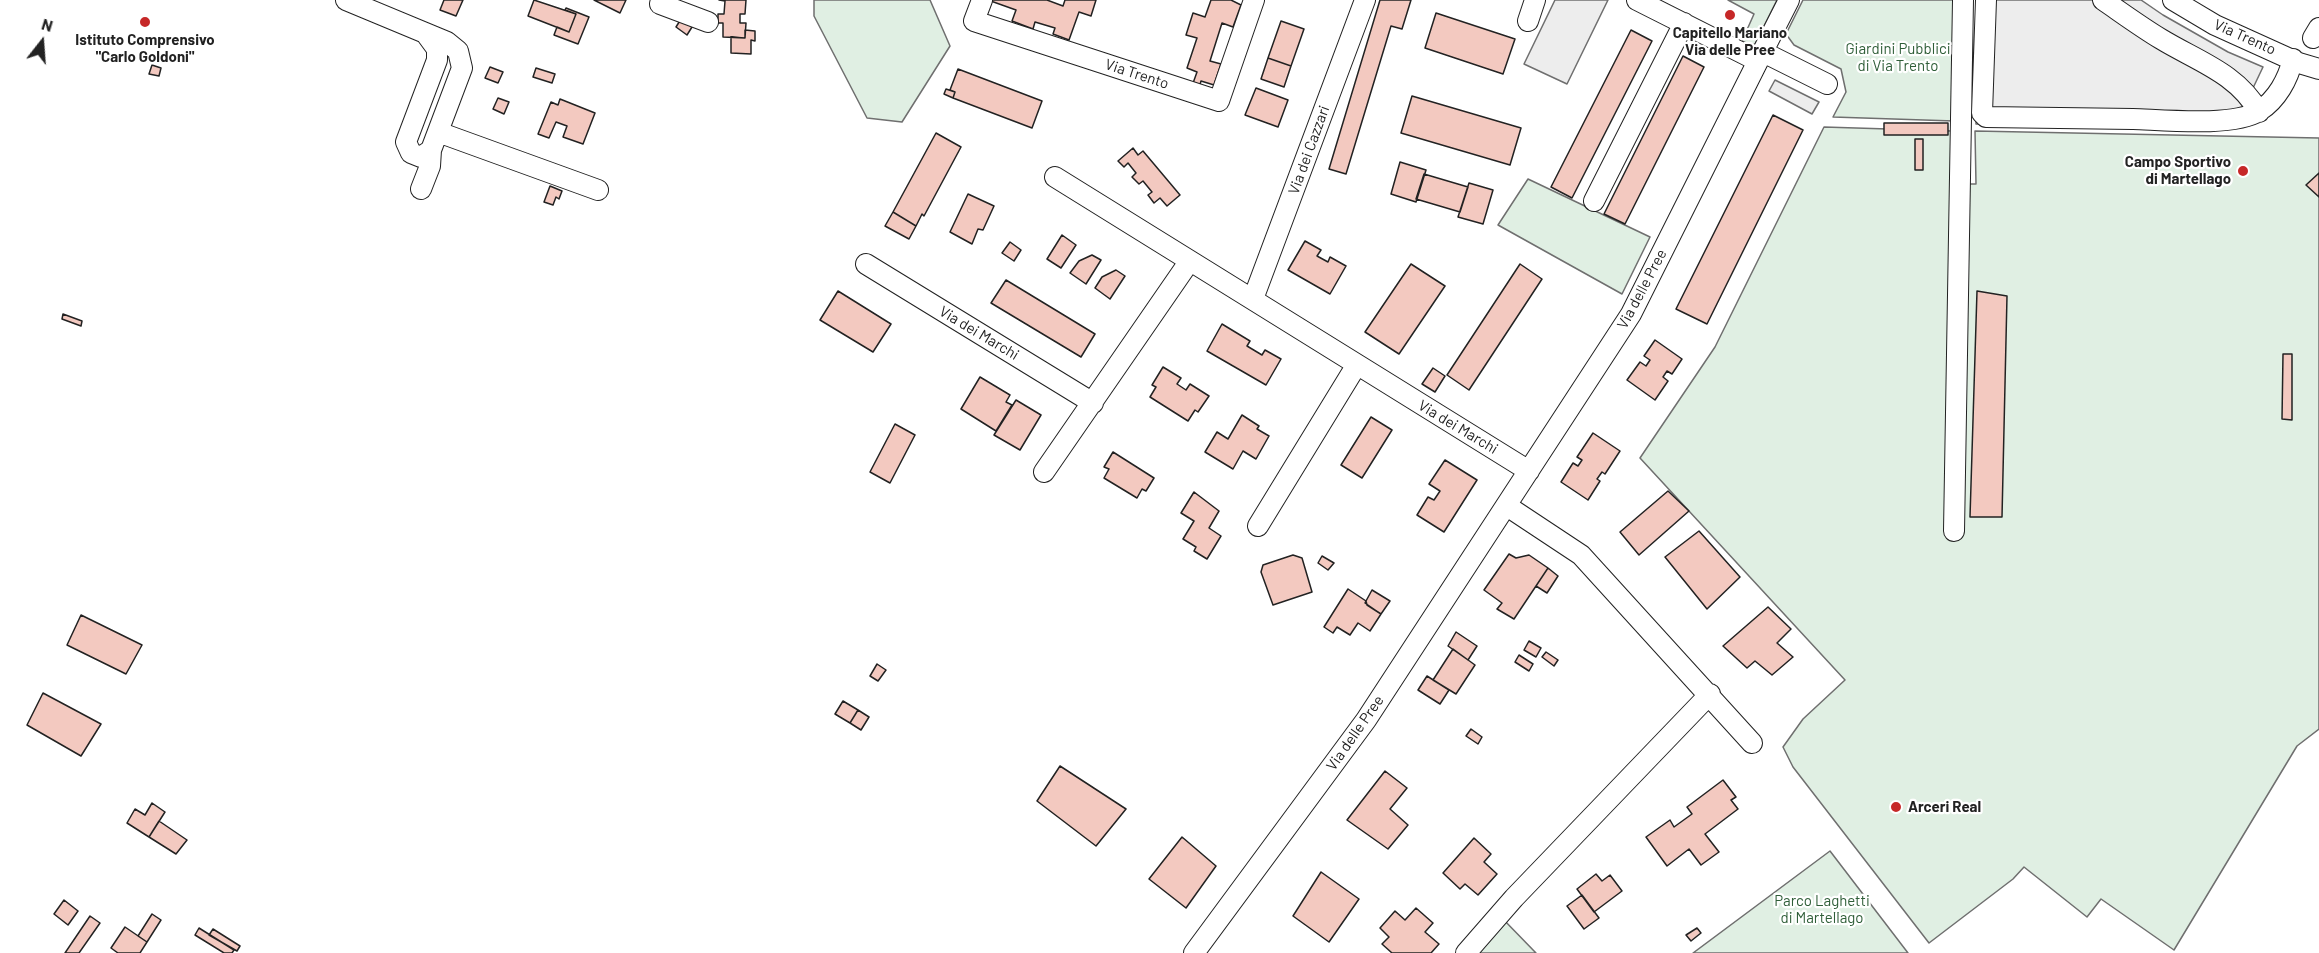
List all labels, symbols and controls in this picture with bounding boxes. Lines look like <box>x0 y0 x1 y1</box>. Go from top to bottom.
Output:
marker: Capitello Mariano Via delle Pree <box>1723 8 1737 22</box>
north arrow <box>12 12 72 72</box>
text: N <box>40 14 55 35</box>
marker: Istituto Comprensivo "Carlo Goldoni" <box>138 15 152 29</box>
street label: Via Trento <box>2211 15 2279 59</box>
place label: Capitello Mariano Via delle Pree <box>1673 24 1787 59</box>
place label: Istituto Comprensivo "Carlo Goldoni" <box>75 31 215 66</box>
park label: Giardini Pubblici di Via Trento <box>1845 40 1951 75</box>
street label: Via Trento <box>1103 55 1171 93</box>
street label: Via dei Cazzari <box>1285 103 1333 197</box>
place label: Campo Sportivo di Martellago <box>2125 153 2231 188</box>
marker: Campo Sportivo di Martellago <box>2236 164 2250 178</box>
street label: Via delle Pree <box>1613 246 1671 332</box>
street label: Via dei Marchi <box>936 302 1022 364</box>
street label: Via dei Marchi <box>1415 396 1501 458</box>
street label: Via delle Pree <box>1322 692 1388 774</box>
place label: Arceri Real <box>1908 798 1981 816</box>
marker: Arceri Real <box>1889 800 1903 814</box>
park label: Parco Laghetti di Martellago <box>1774 892 1870 927</box>

